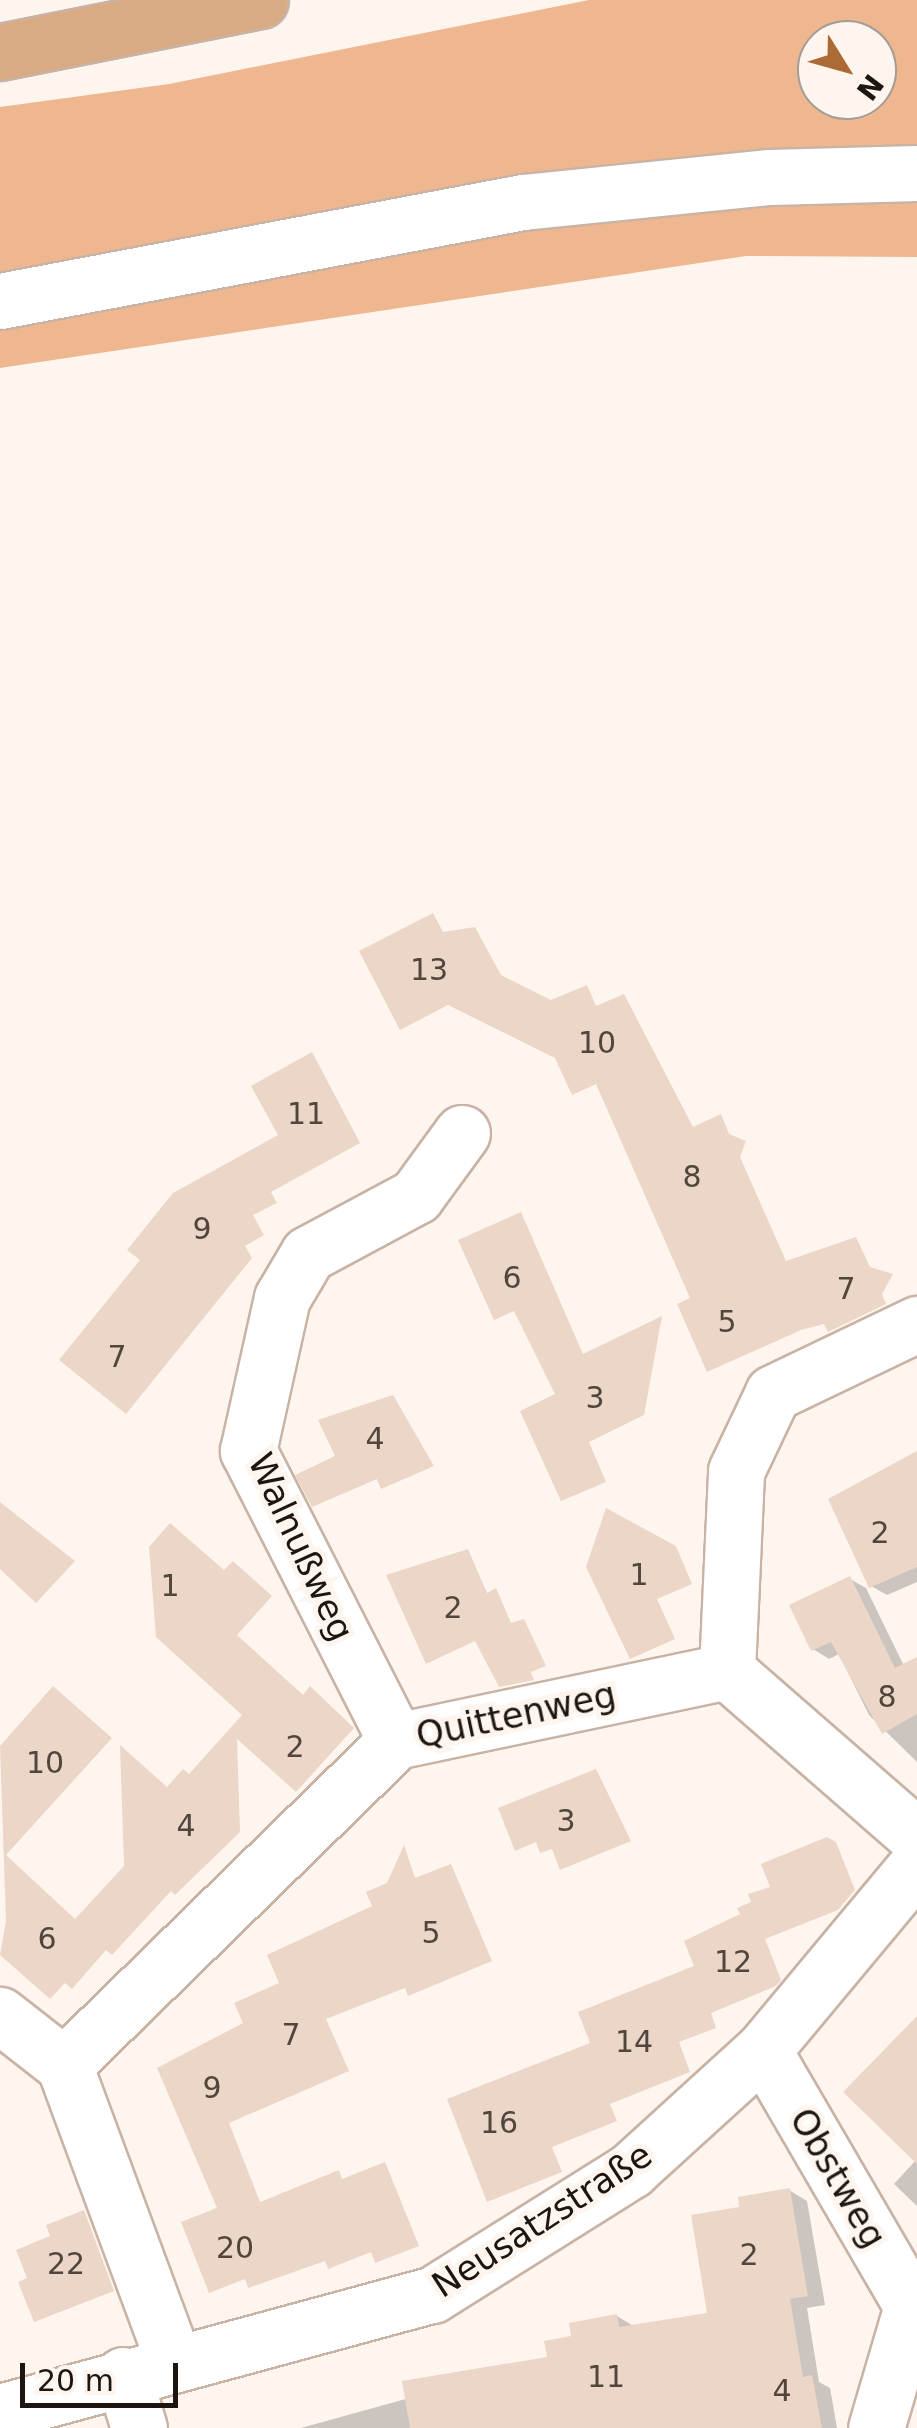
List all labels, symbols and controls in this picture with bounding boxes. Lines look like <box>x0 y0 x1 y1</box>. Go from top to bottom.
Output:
north arrow <box>797 20 897 120</box>
text: N <box>850 68 890 106</box>
house number: 13 <box>410 952 448 988</box>
house number: 10 <box>578 1025 616 1061</box>
house number: 11 <box>287 1096 325 1132</box>
house number: 8 <box>682 1159 702 1195</box>
house number: 9 <box>192 1211 212 1247</box>
house number: 6 <box>502 1260 522 1296</box>
house number: 7 <box>836 1271 856 1307</box>
house number: 5 <box>717 1304 737 1340</box>
house number: 7 <box>107 1339 127 1375</box>
house number: 3 <box>585 1380 605 1416</box>
house number: 4 <box>365 1421 385 1457</box>
street label: Walnußweg <box>239 1446 363 1648</box>
house number: 2 <box>870 1515 890 1551</box>
house number: 1 <box>629 1557 649 1593</box>
house number: 1 <box>160 1568 180 1604</box>
house number: 2 <box>443 1590 463 1626</box>
street label: Quittenweg <box>412 1673 620 1757</box>
house number: 8 <box>877 1679 897 1715</box>
house number: 2 <box>285 1729 305 1765</box>
house number: 10 <box>26 1745 64 1781</box>
house number: 3 <box>556 1803 576 1839</box>
house number: 4 <box>176 1808 196 1844</box>
house number: 5 <box>421 1915 441 1951</box>
house number: 6 <box>37 1921 57 1957</box>
house number: 12 <box>714 1944 752 1980</box>
house number: 7 <box>281 2017 301 2053</box>
house number: 14 <box>615 2024 653 2060</box>
house number: 9 <box>202 2070 222 2106</box>
street label: Obstweg <box>781 2101 895 2255</box>
house number: 16 <box>480 2105 518 2141</box>
street label: Neusatzstraße <box>424 2133 660 2307</box>
house number: 20 <box>216 2230 254 2266</box>
house number: 2 <box>739 2237 759 2273</box>
house number: 22 <box>47 2246 85 2282</box>
scale bar <box>25 2343 182 2405</box>
house number: 11 <box>587 2359 625 2395</box>
text: 20 m <box>37 2363 114 2398</box>
house number: 4 <box>772 2373 792 2409</box>

